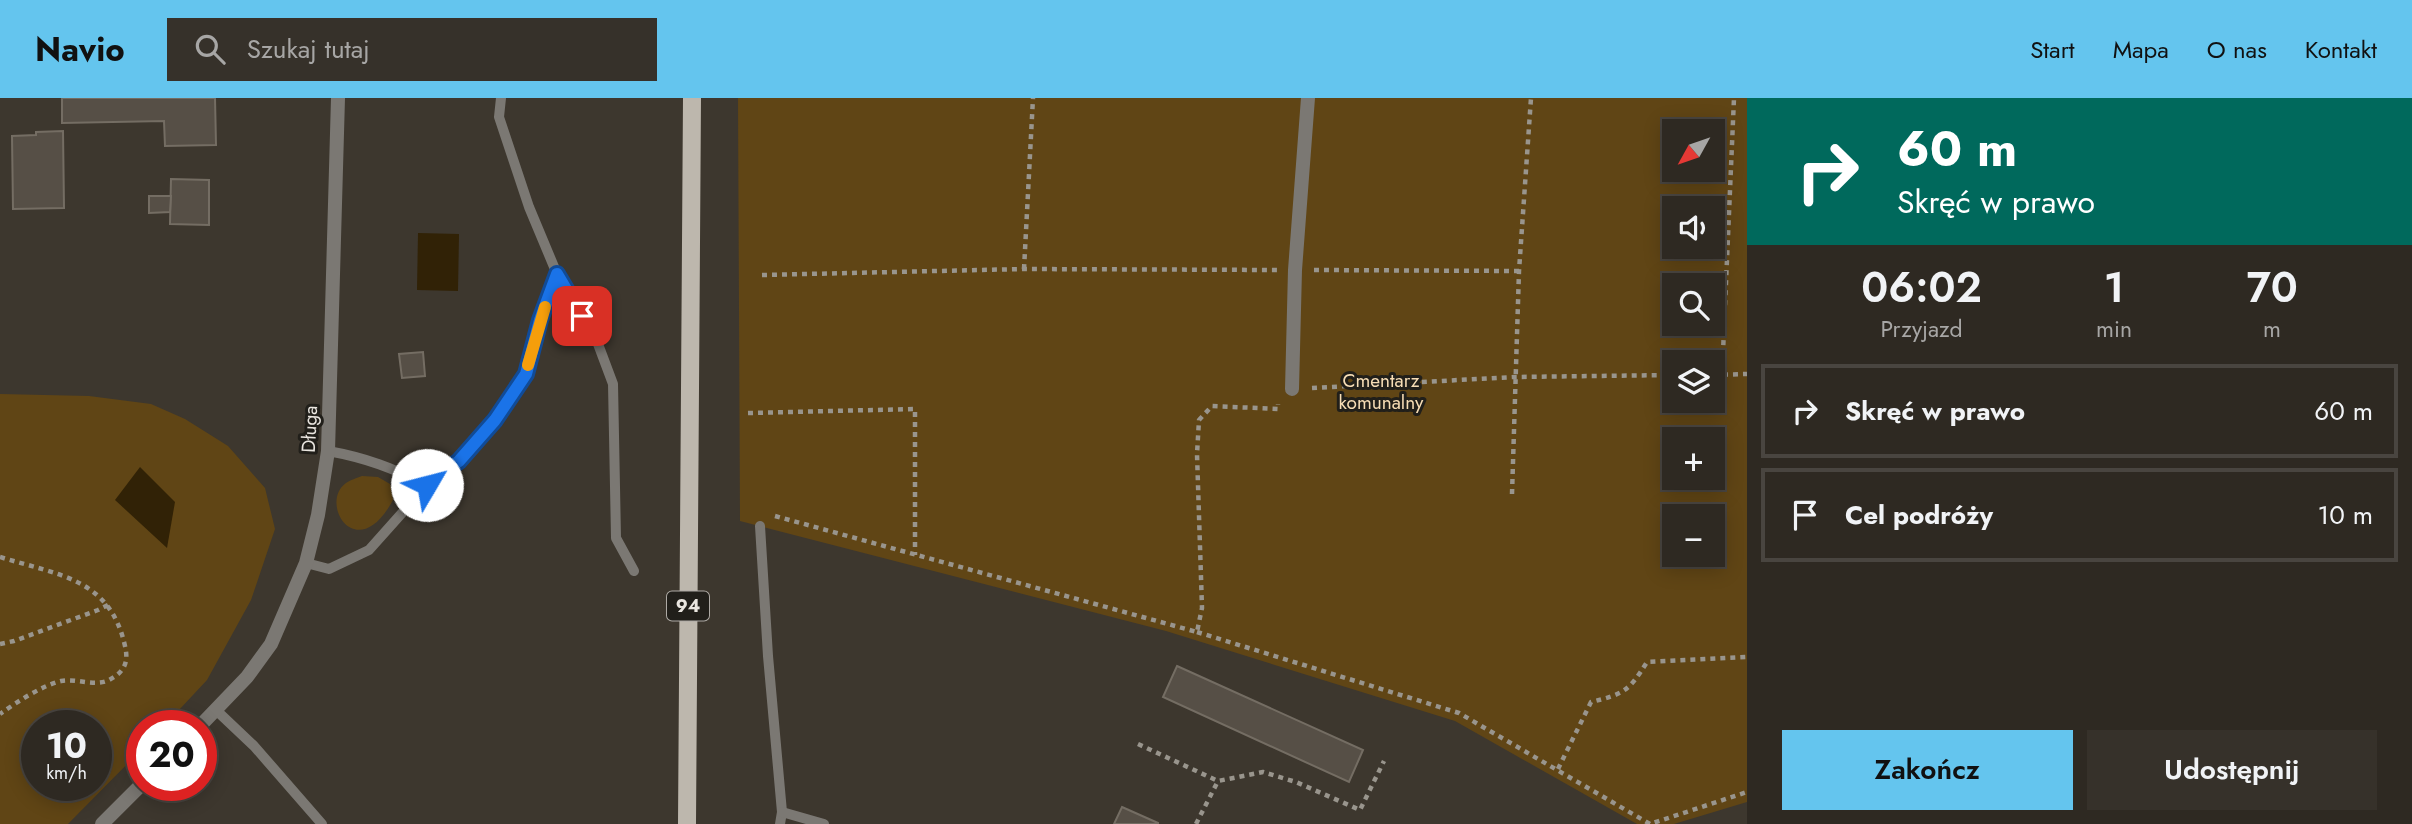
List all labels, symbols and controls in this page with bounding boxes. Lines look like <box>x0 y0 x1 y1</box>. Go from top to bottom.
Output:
search box <box>167 18 657 81</box>
text: Navio <box>35 26 125 73</box>
icon: search <box>191 30 229 68</box>
text: Szukaj tutaj <box>247 30 370 68</box>
text: Start <box>2030 32 2075 67</box>
text: Mapa <box>2113 32 2169 67</box>
text: O nas <box>2207 32 2267 67</box>
text: Kontakt <box>2305 32 2377 67</box>
text: 60 m <box>1897 114 2017 184</box>
north arrow <box>1662 119 1726 182</box>
map controls <box>1662 119 1725 567</box>
icon: right <box>1782 126 1873 217</box>
text: Skręć w prawo <box>1897 179 2095 225</box>
button: sound <box>1662 196 1725 259</box>
text: 06:02 <box>1861 257 1982 318</box>
text: 1 <box>2104 257 2124 318</box>
text: 70 <box>2246 257 2298 318</box>
button: search <box>1662 273 1725 336</box>
pin <box>552 286 612 346</box>
icon: arrive <box>563 297 601 335</box>
text: Przyjazd <box>1880 312 1963 346</box>
text: min <box>2096 312 2132 346</box>
text: m <box>2263 312 2281 346</box>
button: layers <box>1662 350 1725 413</box>
park label: Cmentarz komunalny <box>1339 367 1424 416</box>
icon: right <box>1786 392 1824 430</box>
text: Skręć w prawo <box>1845 392 2025 430</box>
text: 60 m <box>2314 392 2373 430</box>
street label: Długa <box>295 405 324 453</box>
button: + <box>1662 427 1725 490</box>
position arrow <box>390 448 464 522</box>
icon: arrive <box>1786 496 1824 534</box>
text: Cel podróży <box>1845 496 1993 534</box>
text: 10 m <box>2318 496 2373 534</box>
button: − <box>1662 504 1725 567</box>
road number: 94 <box>667 592 709 620</box>
speed limit sign: 20 <box>126 710 217 801</box>
text: 10 <box>46 721 87 771</box>
button: Zakończ <box>1782 730 2073 810</box>
button: Udostępnij <box>2087 730 2377 810</box>
text: km/h <box>46 760 87 786</box>

